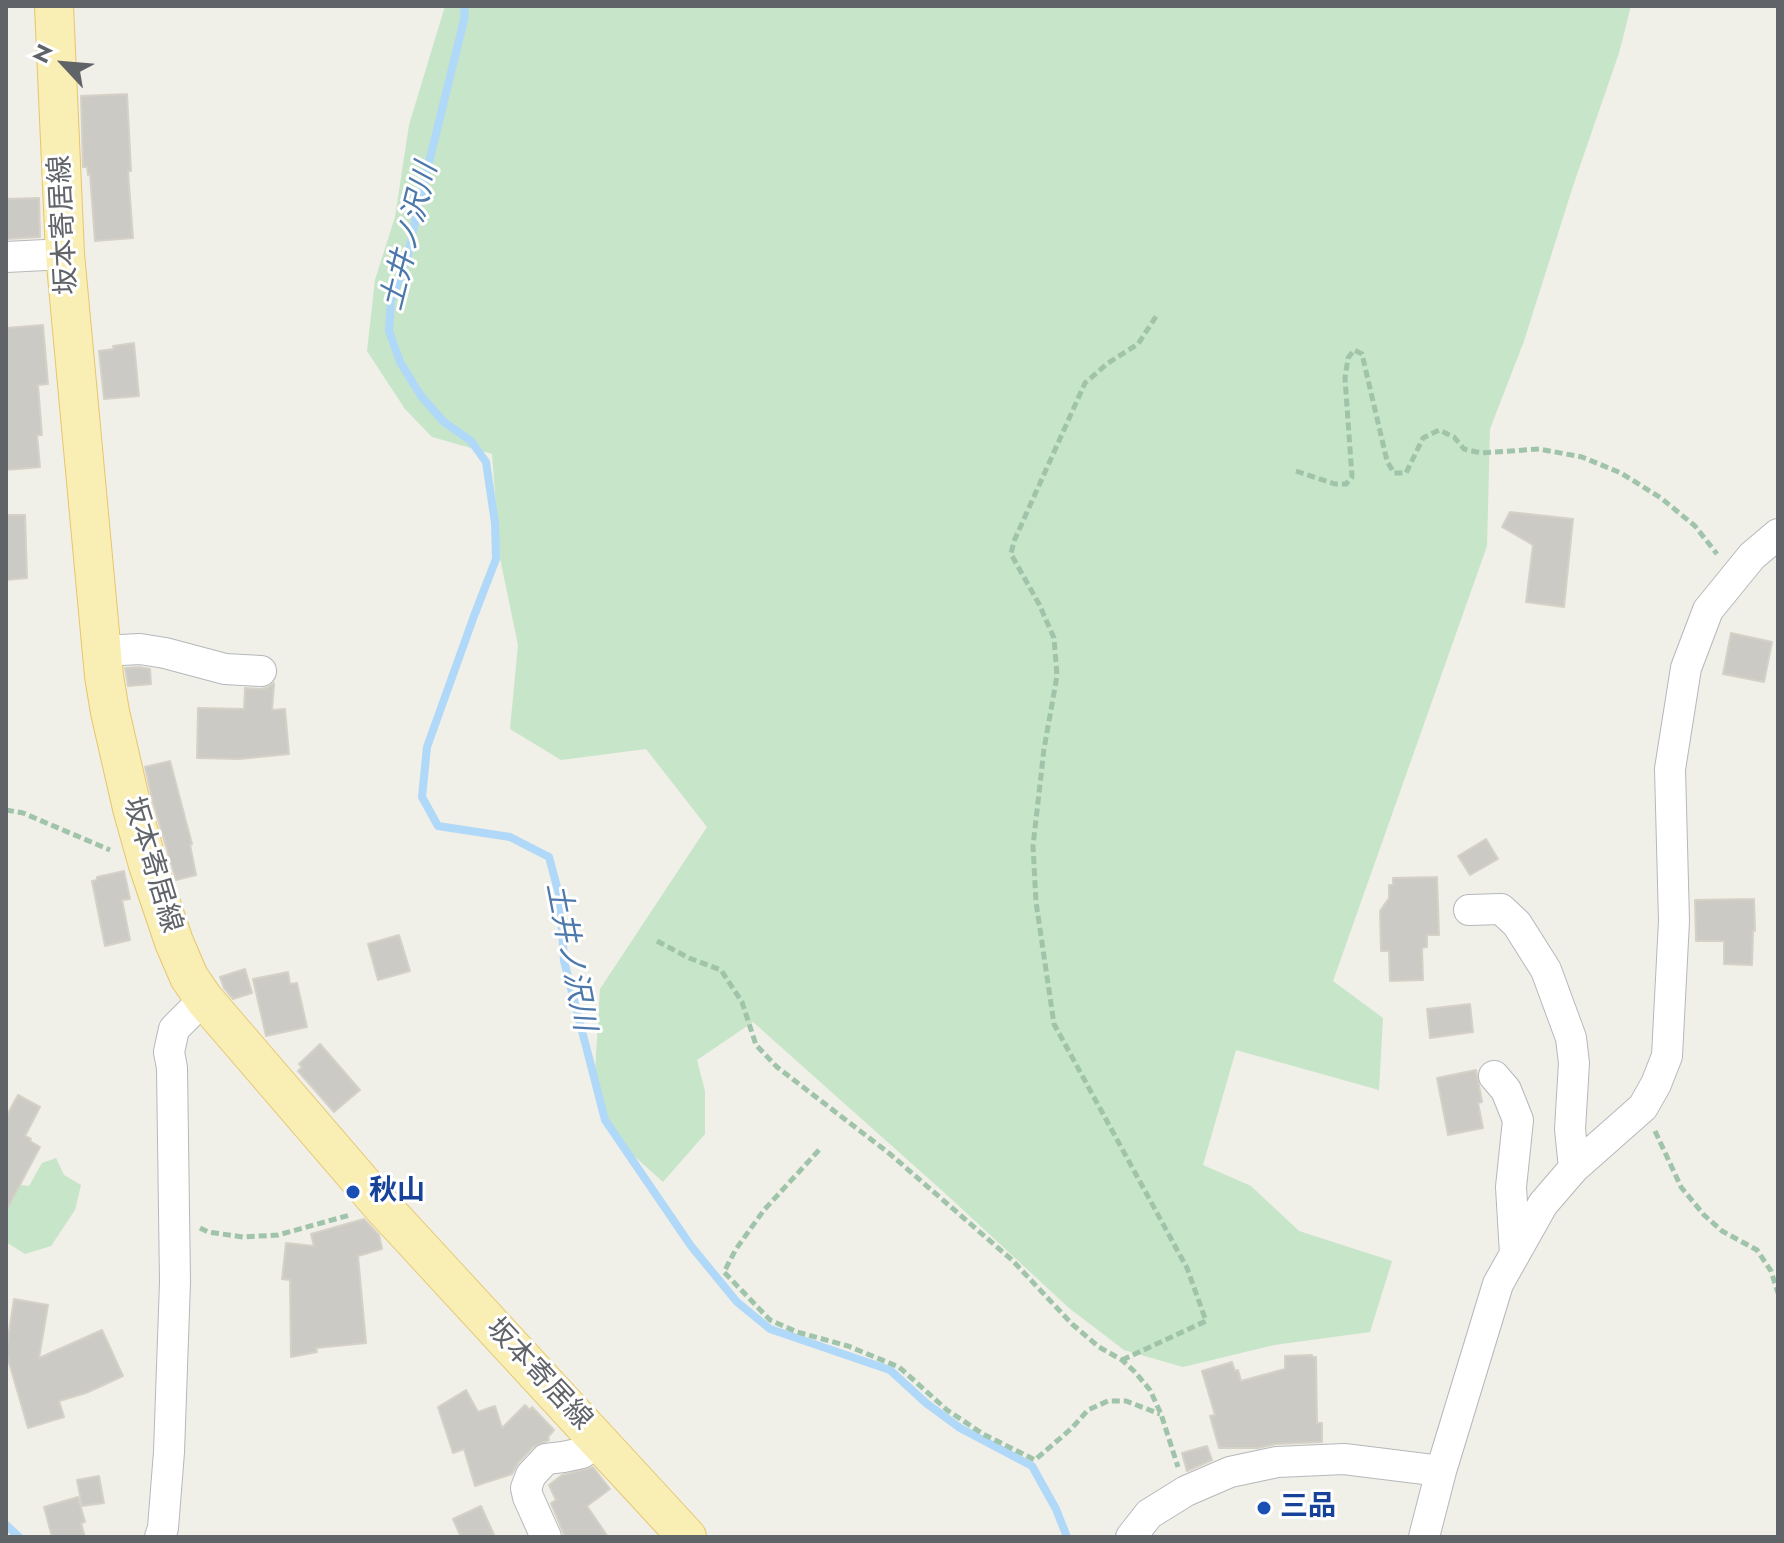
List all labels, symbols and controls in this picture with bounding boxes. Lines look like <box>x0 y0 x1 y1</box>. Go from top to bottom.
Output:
north arrow <box>24 24 104 104</box>
text: N <box>24 39 61 68</box>
street label: 坂本寄居線 <box>45 154 85 296</box>
water label: 土井ノ沢川 <box>375 160 447 314</box>
street label: 坂本寄居線 <box>114 793 188 937</box>
water label: 土井ノ沢川 <box>537 880 601 1034</box>
place label: 秋山 <box>369 1175 425 1209</box>
marker: 秋山 <box>344 1183 362 1201</box>
street label: 坂本寄居線 <box>478 1312 598 1438</box>
place label: 三品 <box>1280 1491 1336 1525</box>
marker: 三品 <box>1255 1499 1273 1517</box>

